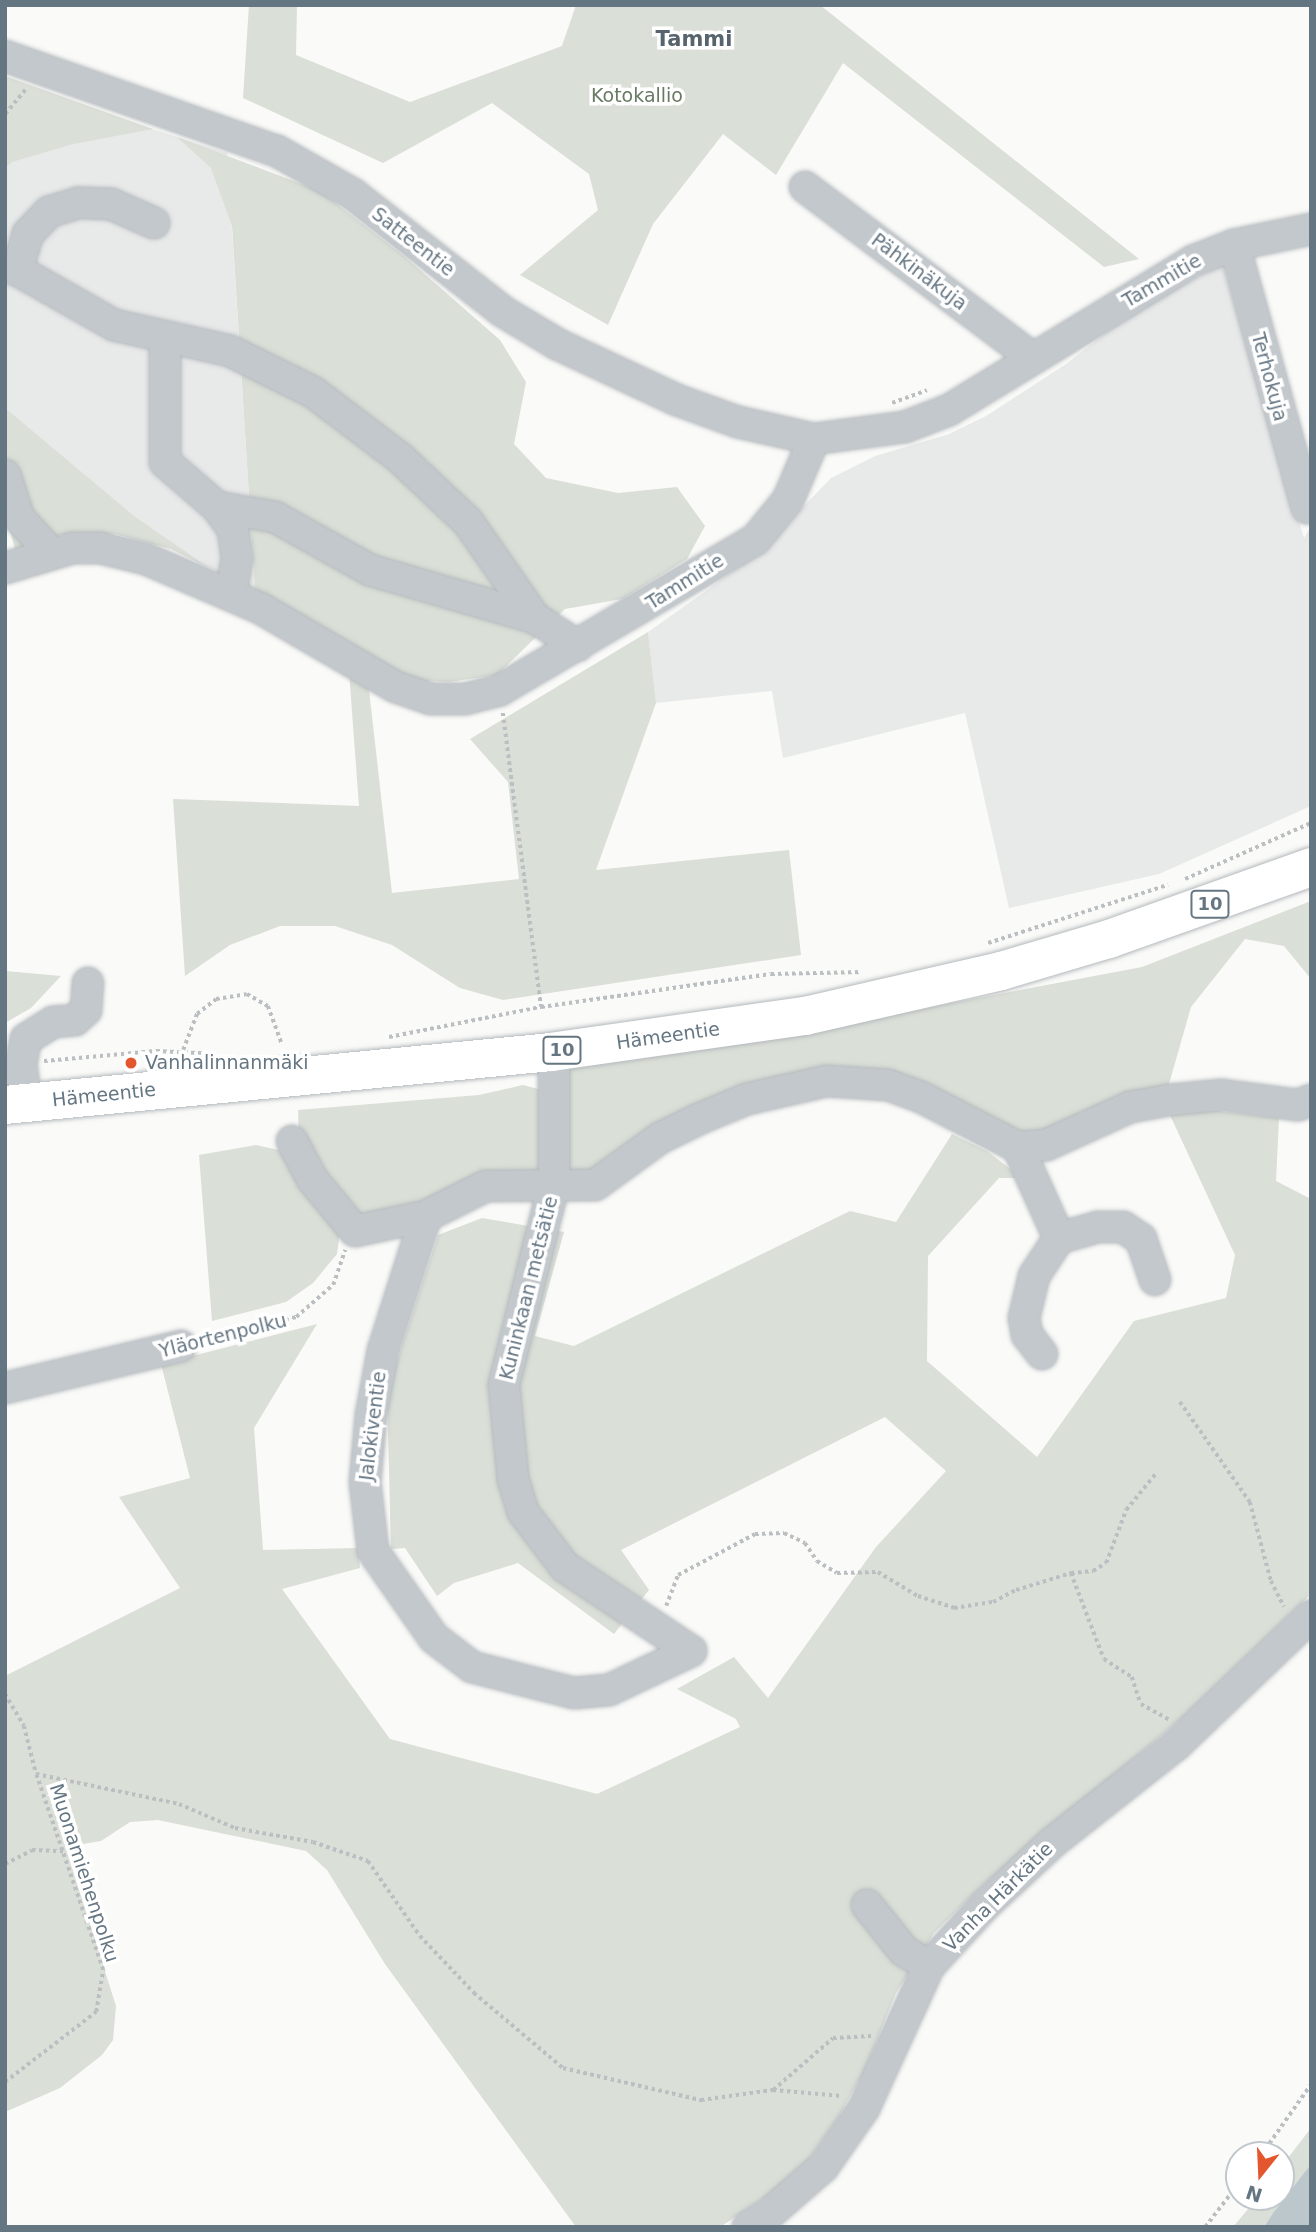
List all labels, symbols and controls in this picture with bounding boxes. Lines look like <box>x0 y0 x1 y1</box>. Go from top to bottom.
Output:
district label: Tammi <box>656 26 732 52</box>
park label: Kotokallio <box>591 85 683 107</box>
street label: Satteentie <box>367 203 459 281</box>
street label: Pähkinäkuja <box>867 229 971 315</box>
street label: Tammitie <box>1119 249 1205 313</box>
street label: Terhokuja <box>1246 330 1292 424</box>
street label: Tammitie <box>642 549 728 615</box>
road number: 10 <box>1189 890 1231 918</box>
street label: Hämeentie <box>615 1017 721 1055</box>
road number: 10 <box>541 1036 583 1064</box>
place label: Vanhalinnanmäki <box>145 1052 309 1074</box>
marker: Vanhalinnanmäki <box>123 1055 139 1071</box>
street label: Hämeentie <box>51 1078 157 1112</box>
street label: Kuninkaan metsätie <box>495 1194 563 1382</box>
street label: Yläortenpolku <box>157 1309 289 1363</box>
street label: Jalokiventie <box>355 1370 391 1482</box>
street label: Muonamiehenpolku <box>44 1781 124 1965</box>
street label: Vanha Härkätie <box>939 1838 1057 1956</box>
north arrow <box>1225 2141 1295 2211</box>
text: N <box>1243 2181 1265 2207</box>

